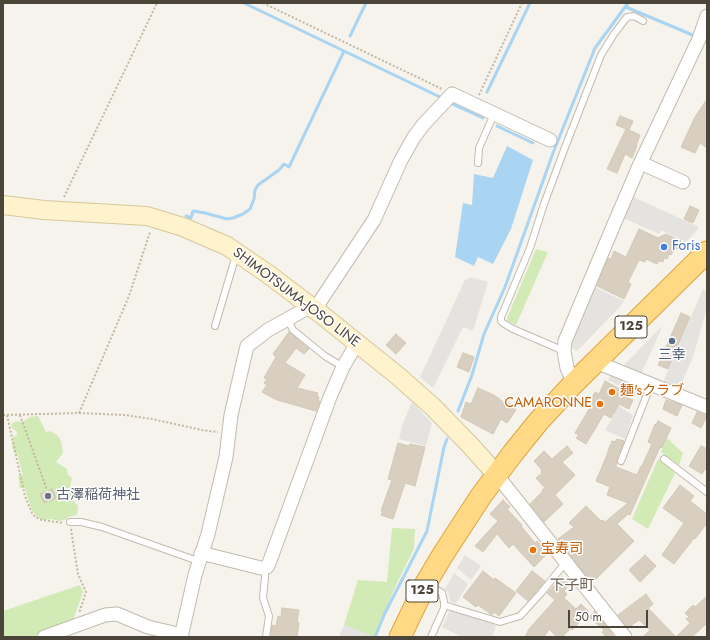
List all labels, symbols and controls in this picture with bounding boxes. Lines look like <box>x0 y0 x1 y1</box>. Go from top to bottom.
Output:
place label: Foris <box>672 239 700 255</box>
marker: Foris <box>659 242 669 252</box>
street label: SHIMOTSUMA-JOSO LINE <box>229 245 363 351</box>
road number: 125 <box>615 316 647 338</box>
marker: 三幸 <box>667 336 677 346</box>
place label: 三幸 <box>658 348 686 364</box>
place label: 麺'sクラブ <box>620 384 684 400</box>
marker: 麺'sクラブ <box>607 387 617 397</box>
place label: CAMARONNE <box>505 396 592 412</box>
marker: CAMARONNE <box>595 399 605 409</box>
place label: 古澤稲荷神社 <box>56 488 140 504</box>
marker: 古澤稲荷神社 <box>43 491 53 501</box>
place label: 宝寿司 <box>541 542 583 558</box>
marker: 宝寿司 <box>528 545 538 555</box>
district label: 下子町 <box>550 577 594 595</box>
road number: 125 <box>406 580 438 602</box>
scale bar <box>570 602 650 628</box>
text: 50 m <box>575 608 602 626</box>

